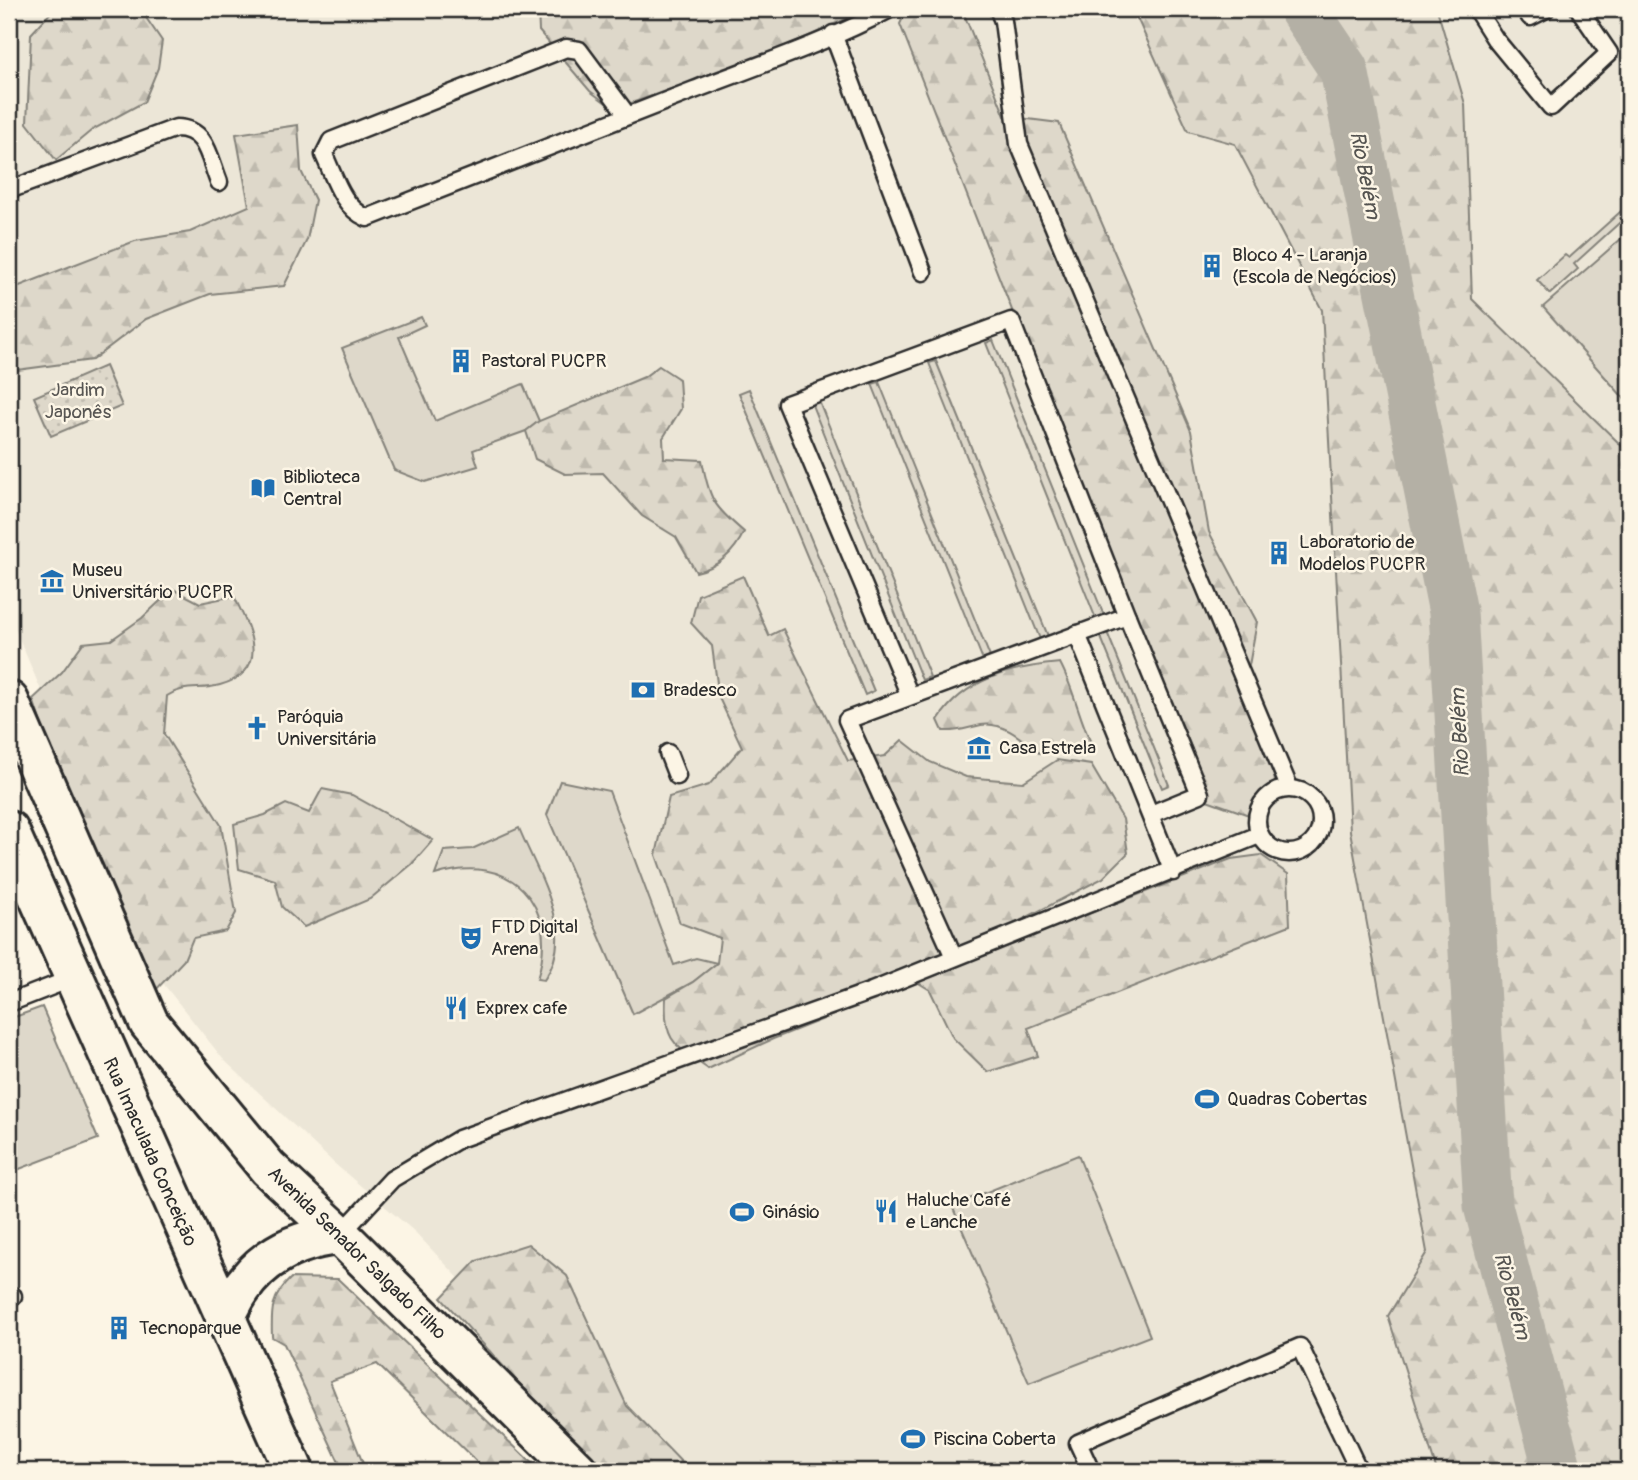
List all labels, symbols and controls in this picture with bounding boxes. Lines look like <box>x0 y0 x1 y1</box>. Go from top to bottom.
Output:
water label: Rio Belém <box>1343 129 1387 222</box>
place label: Bloco 4 - Laranja (Escola de Negócios) <box>1232 243 1397 289</box>
building icon: Bloco 4 - Laranja (Escola de Negócios) <box>1198 252 1226 280</box>
building icon: Pastoral PUCPR <box>447 347 475 375</box>
place label: Pastoral PUCPR <box>481 349 606 373</box>
park label: Jardim Japonês <box>45 378 112 424</box>
place label: Biblioteca Central <box>283 465 360 511</box>
library icon: Biblioteca Central <box>249 474 277 502</box>
place label: Laboratorio de Modelos PUCPR <box>1299 530 1425 576</box>
building icon: Laboratorio de Modelos PUCPR <box>1265 539 1293 567</box>
place label: Museu Universitário PUCPR <box>72 558 233 604</box>
museum icon: Museu Universitário PUCPR <box>38 567 66 595</box>
bank icon: Bradesco <box>629 676 657 704</box>
place label: Bradesco <box>663 678 737 702</box>
water label: Rio Belém <box>1444 687 1476 778</box>
place label: Paróquia Universitária <box>277 705 377 751</box>
church icon: Paróquia Universitária <box>243 714 271 742</box>
museum icon: Casa Estrela <box>965 734 993 762</box>
place label: Casa Estrela <box>999 736 1096 760</box>
place label: FTD Digital Arena <box>491 915 578 961</box>
theatre icon: FTD Digital Arena <box>457 924 485 952</box>
restaurant icon: Exprex cafe <box>442 994 470 1022</box>
place label: Exprex cafe <box>476 996 568 1020</box>
street label: Rua Imaculada Conceição <box>98 1054 202 1250</box>
sports icon: Quadras Cobertas <box>1193 1085 1221 1113</box>
place label: Quadras Cobertas <box>1227 1087 1367 1111</box>
street label: Avenida Senador Salgado Filho <box>263 1161 451 1345</box>
place label: Haluche Café e Lanche <box>906 1188 1011 1234</box>
restaurant icon: Haluche Café e Lanche <box>872 1197 900 1225</box>
sports icon: Ginásio <box>728 1198 756 1226</box>
place label: Ginásio <box>762 1200 820 1224</box>
water label: Rio Belém <box>1487 1250 1537 1344</box>
building icon: Tecnoparque <box>105 1314 133 1342</box>
place label: Tecnoparque <box>139 1316 242 1340</box>
sports icon: Piscina Coberta <box>899 1425 927 1453</box>
place label: Piscina Coberta <box>933 1427 1056 1451</box>

